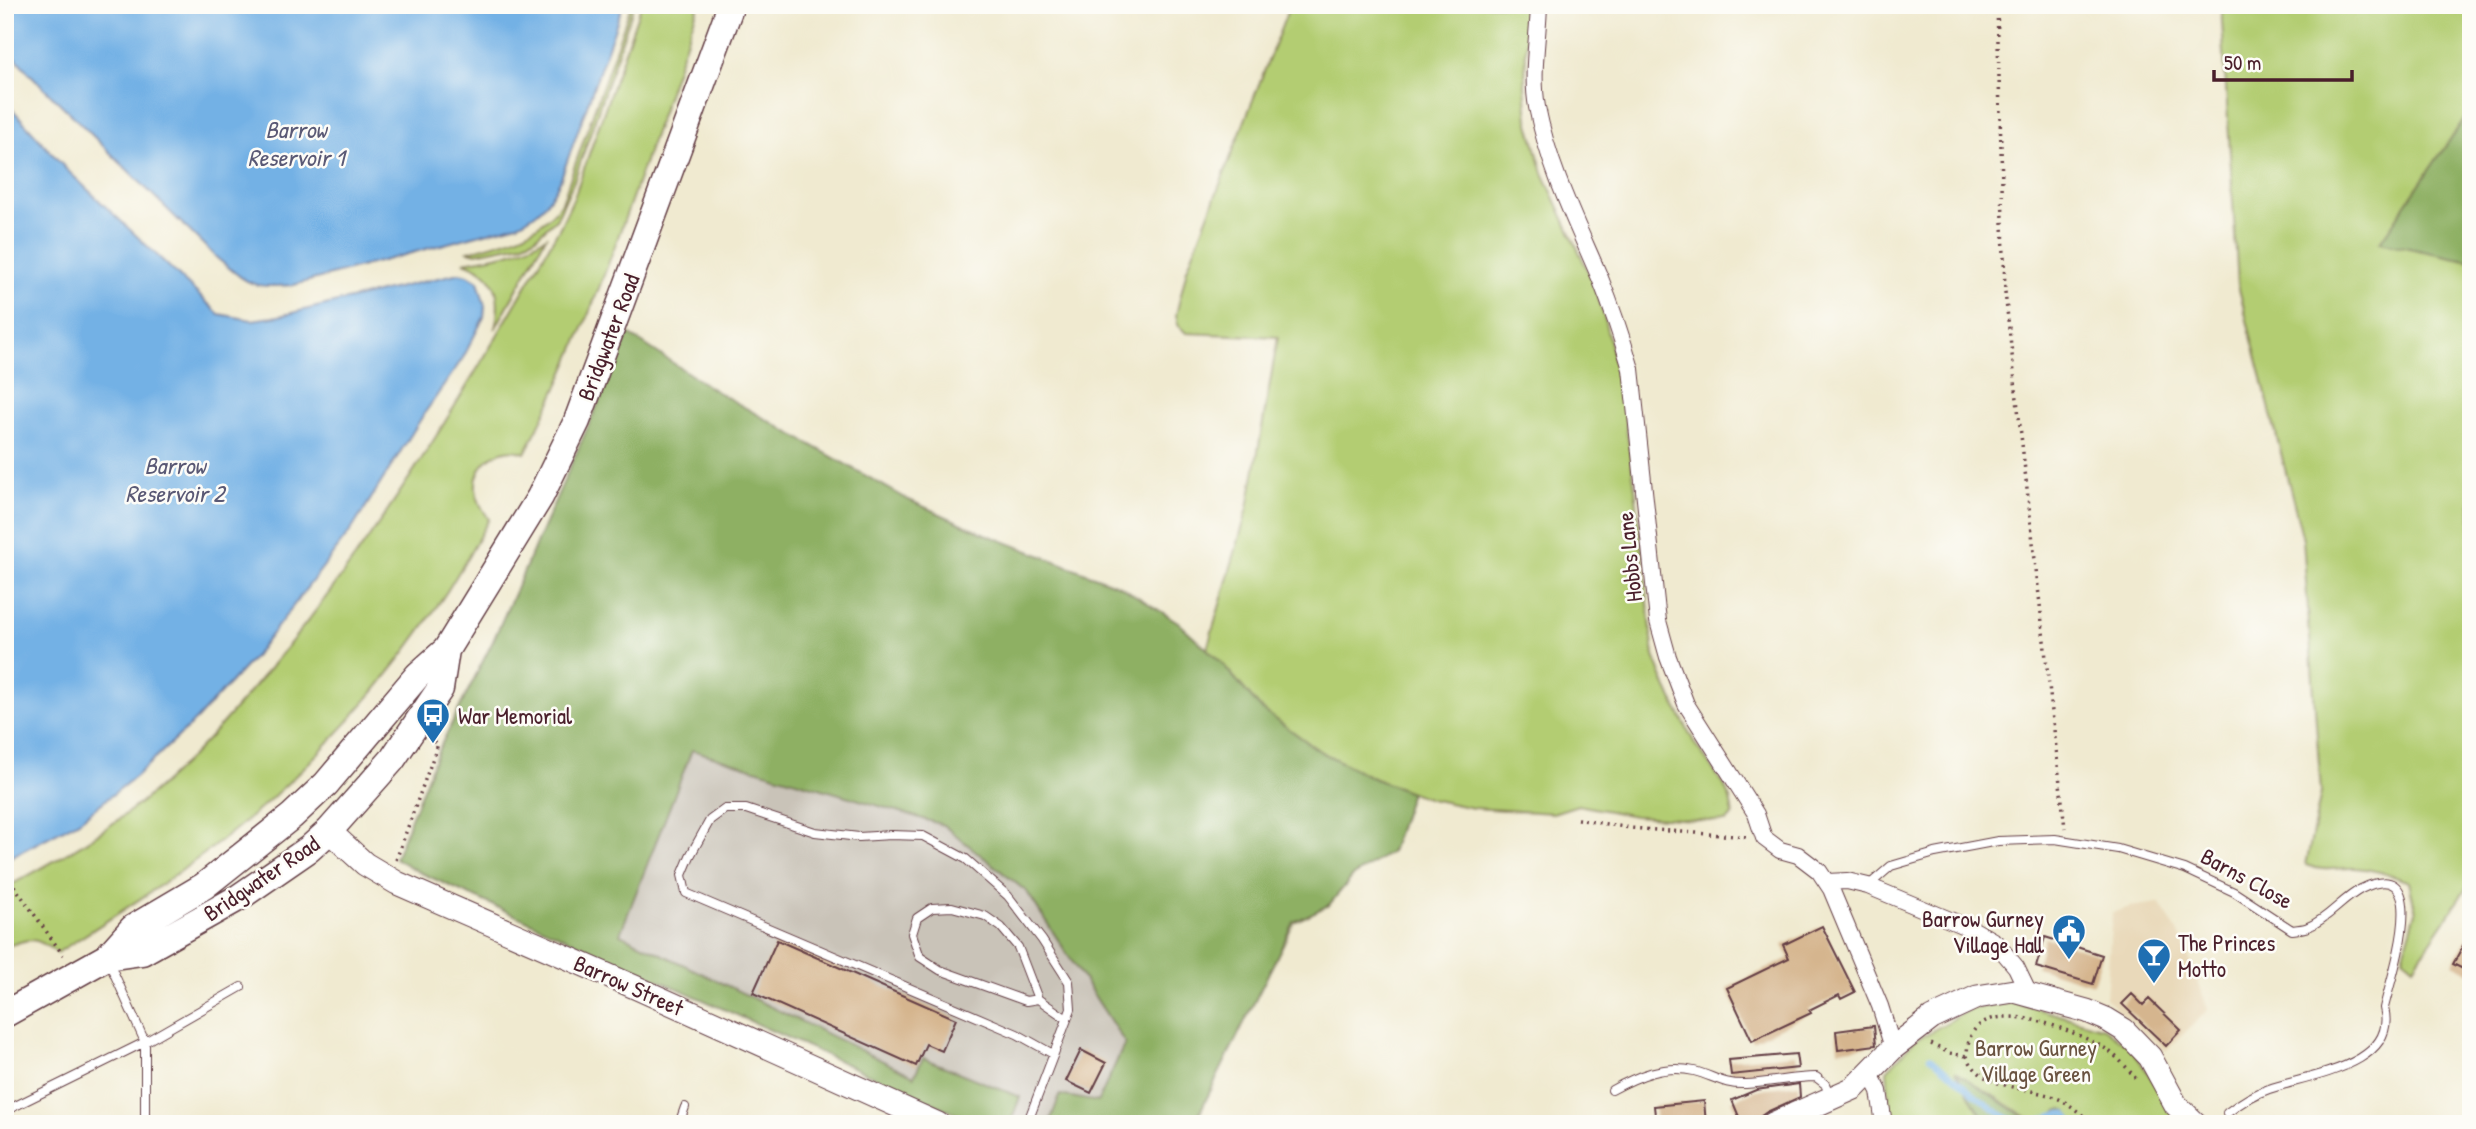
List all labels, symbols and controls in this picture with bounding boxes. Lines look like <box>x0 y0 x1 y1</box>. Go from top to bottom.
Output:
scale bar <box>2214 38 2352 82</box>
text: 50 m <box>2224 48 2261 77</box>
water label: Barrow Reservoir 1 <box>248 113 348 173</box>
street label: Bridgwater Road <box>570 269 646 405</box>
water label: Barrow Reservoir 2 <box>125 449 227 509</box>
street label: Hobbs Lane <box>1609 510 1649 604</box>
bus stop icon: War Memorial <box>414 696 452 745</box>
place label: War Memorial <box>458 700 573 731</box>
street label: Bridgwater Road <box>197 828 325 928</box>
street label: Barns Close <box>2196 840 2298 916</box>
place label: Barrow Gurney Village Hall <box>1922 903 2045 960</box>
public building icon: Barrow Gurney Village Hall <box>2050 912 2088 961</box>
place label: The Princes Motto <box>2178 927 2275 984</box>
bar icon: The Princes Motto <box>2135 936 2173 985</box>
street label: Barrow Street <box>569 947 690 1023</box>
park label: Barrow Gurney Village Green <box>1975 1032 2097 1089</box>

